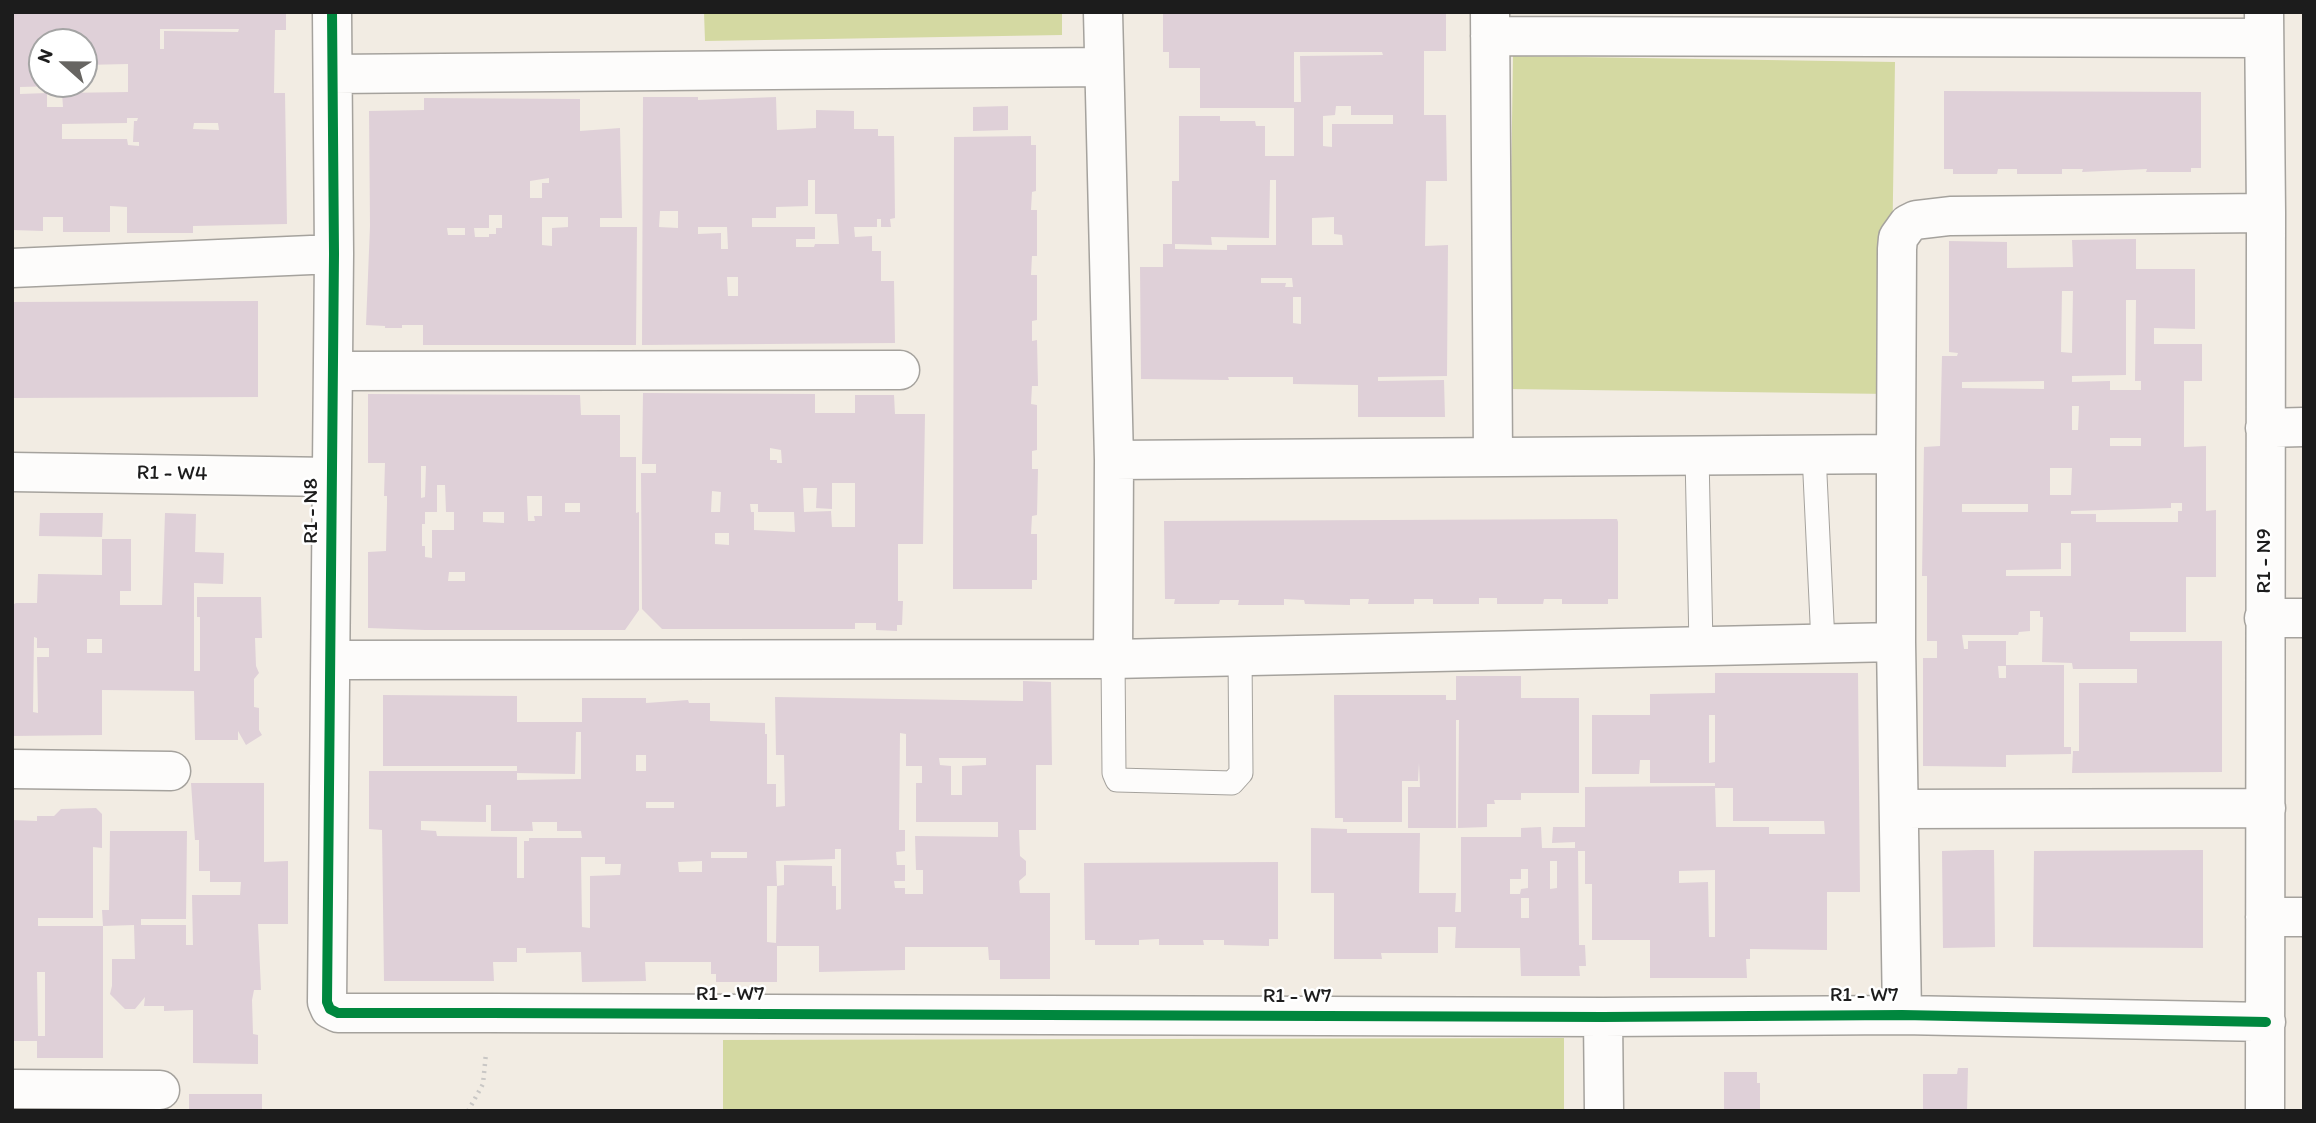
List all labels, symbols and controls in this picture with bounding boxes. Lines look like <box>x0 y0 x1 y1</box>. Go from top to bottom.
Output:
north arrow <box>28 28 98 98</box>
text: N <box>32 46 58 66</box>
street label: R1 - W4 <box>136 461 208 487</box>
street label: R1 - N8 <box>299 478 325 544</box>
street label: R1 - N9 <box>2252 528 2278 594</box>
street label: R1 - W7 <box>696 982 764 1008</box>
street label: R1 - W7 <box>1830 983 1898 1009</box>
street label: R1 - W7 <box>1263 984 1331 1010</box>

